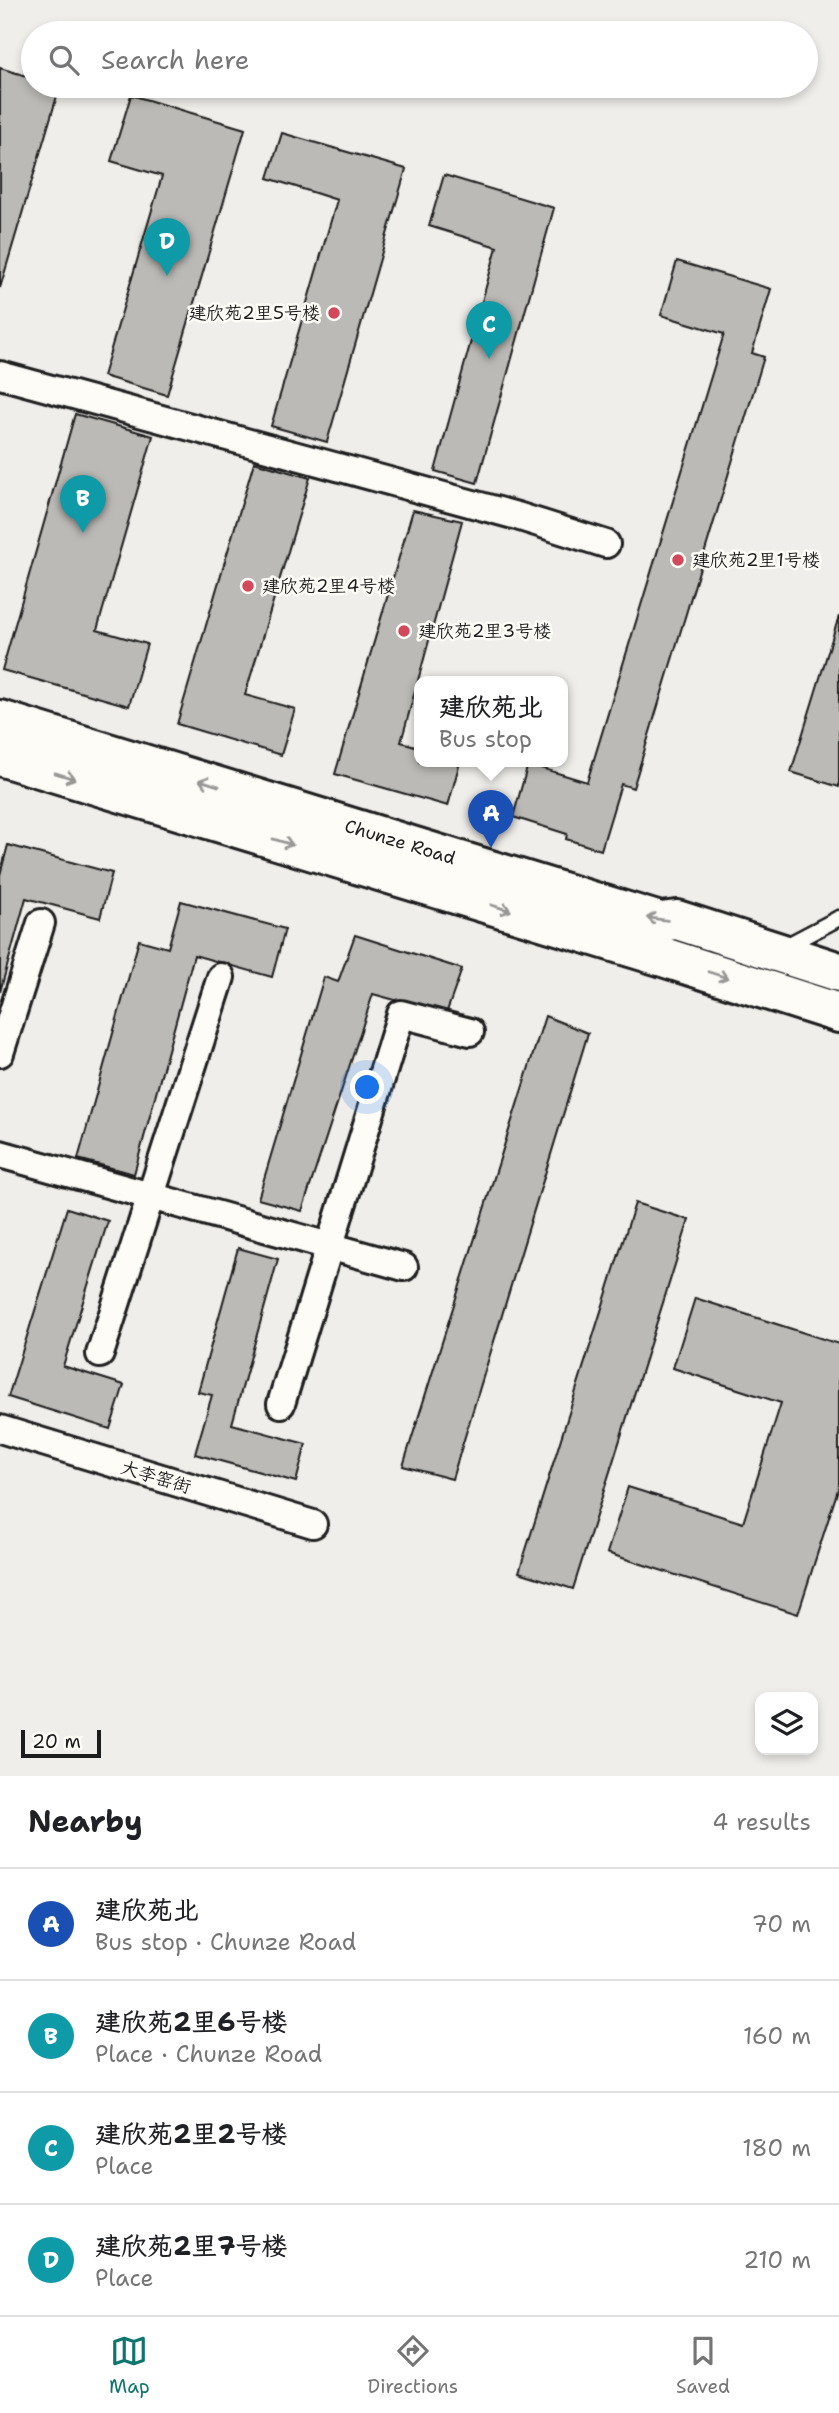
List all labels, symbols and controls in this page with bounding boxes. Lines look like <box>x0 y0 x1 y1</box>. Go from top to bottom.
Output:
search box <box>21 21 818 98</box>
icon: search <box>45 41 83 79</box>
text: Search here <box>101 42 250 77</box>
pin: D <box>144 218 190 276</box>
place label: 建欣苑2里5号楼 <box>188 301 320 325</box>
pin: C <box>466 301 512 359</box>
marker: 建欣苑2里5号楼 <box>326 305 342 321</box>
pin: B <box>60 475 106 533</box>
place label: 建欣苑2里1号楼 <box>692 548 820 572</box>
marker: 建欣苑2里1号楼 <box>670 552 686 568</box>
place label: 建欣苑2里4号楼 <box>262 574 395 598</box>
marker: 建欣苑2里4号楼 <box>240 578 256 594</box>
place label: 建欣苑2里3号楼 <box>418 619 551 643</box>
marker: 建欣苑2里3号楼 <box>396 623 412 639</box>
popup <box>414 676 568 767</box>
text: 建欣苑北 <box>439 689 543 724</box>
text: Bus stop <box>439 724 532 754</box>
one-way arrow <box>54 771 76 783</box>
one-way arrow <box>198 776 220 789</box>
pin: A <box>468 790 514 848</box>
street label: Chunze Road <box>342 814 458 870</box>
one-way arrow <box>272 836 294 849</box>
one-way arrow <box>490 902 512 915</box>
one-way arrow <box>646 912 669 925</box>
one-way arrow <box>707 969 729 982</box>
your location <box>350 1070 384 1104</box>
street label: 大李窑街 <box>118 1455 194 1499</box>
map controls <box>755 1692 818 1755</box>
button: layers <box>755 1692 818 1755</box>
scale bar <box>21 1727 102 1759</box>
text: 20 m <box>32 1729 81 1754</box>
text: Nearby <box>28 1801 143 1842</box>
text: 4 results <box>712 1807 811 1837</box>
text: 建欣苑北 <box>95 1892 199 1927</box>
text: A <box>42 1909 60 1939</box>
text: 70 m <box>752 1909 811 1939</box>
text: Bus stop · Chunze Road <box>95 1927 356 1957</box>
text: 建欣苑2里6号楼 <box>95 2004 287 2039</box>
text: B <box>44 2021 58 2051</box>
text: 160 m <box>743 2021 811 2051</box>
text: Place · Chunze Road <box>95 2039 322 2069</box>
text: 建欣苑2里2号楼 <box>95 2116 287 2151</box>
text: C <box>44 2133 58 2163</box>
text: 180 m <box>742 2133 811 2163</box>
text: Place <box>95 2151 154 2181</box>
text: 建欣苑2里7号楼 <box>95 2228 287 2263</box>
text: D <box>43 2245 59 2275</box>
text: 210 m <box>743 2245 811 2275</box>
text: Place <box>95 2263 154 2293</box>
tab: Map <box>109 2332 150 2399</box>
tab: Directions <box>368 2332 458 2399</box>
tab: Saved <box>676 2332 730 2399</box>

